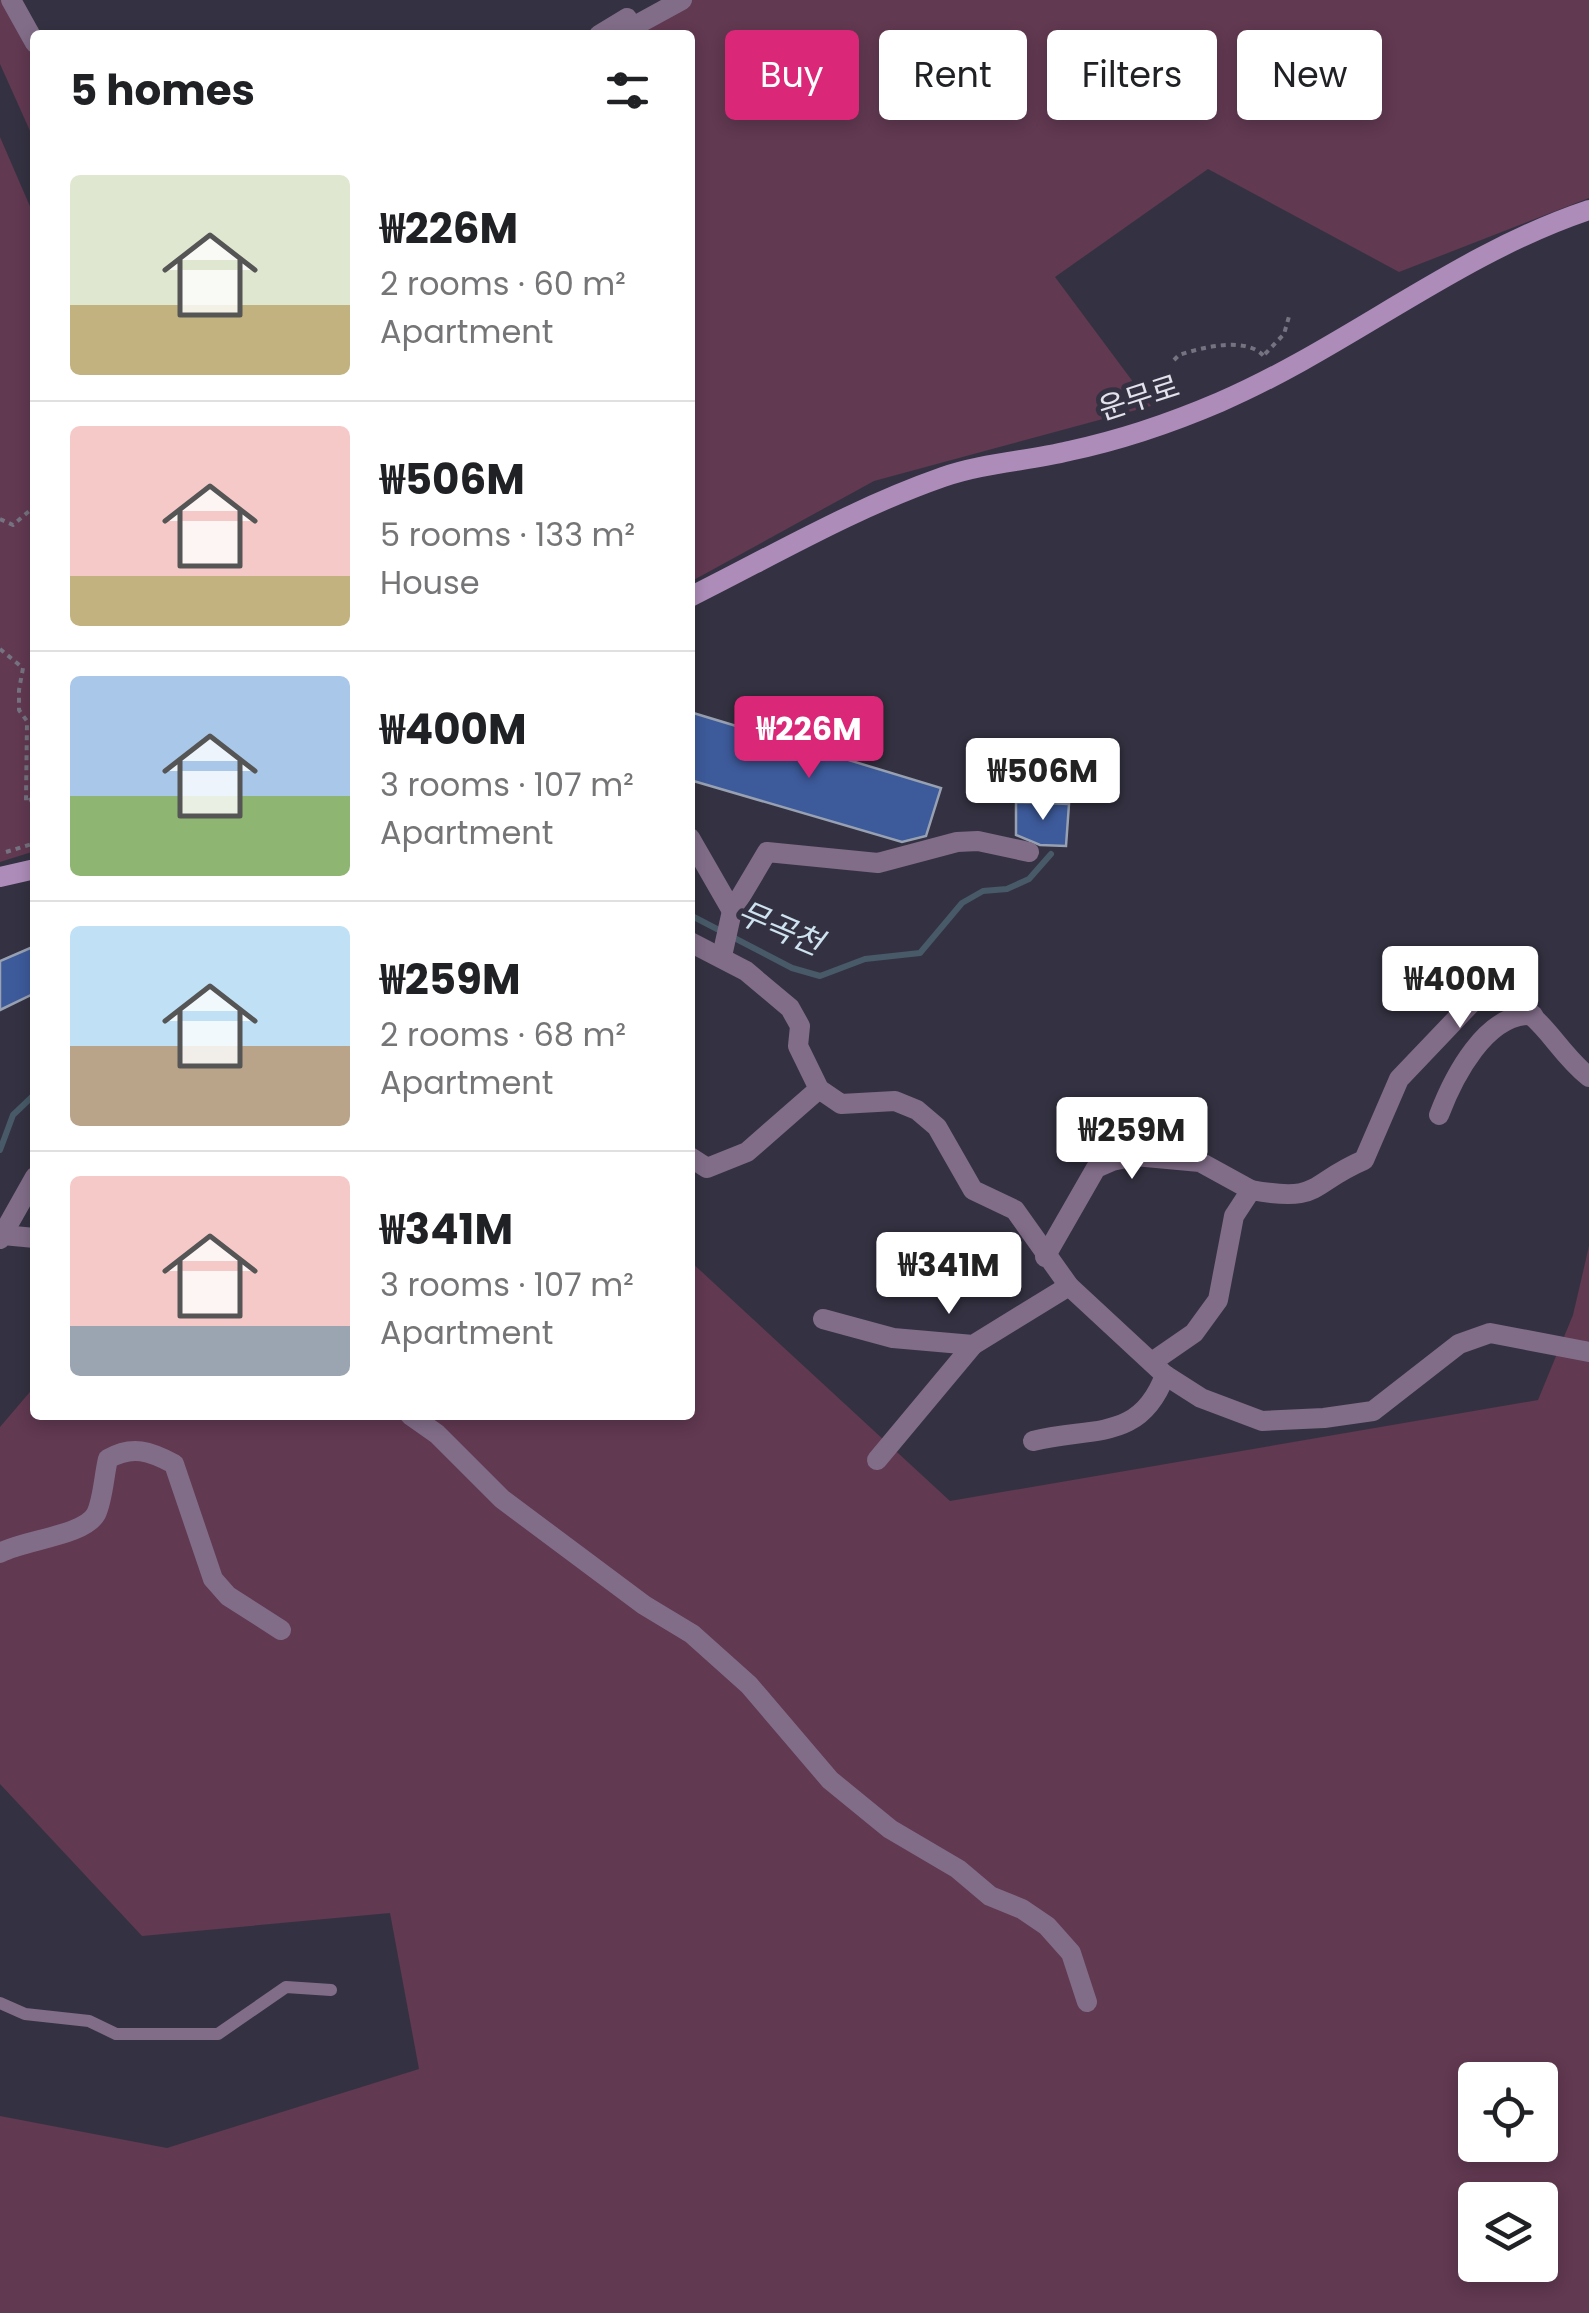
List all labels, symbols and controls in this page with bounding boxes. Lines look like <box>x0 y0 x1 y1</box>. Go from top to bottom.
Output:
chip: Buy <box>725 30 859 120</box>
chip: Rent <box>879 30 1027 120</box>
chip: Filters <box>1047 30 1217 120</box>
chip: New <box>1237 30 1382 120</box>
text: 5 homes <box>70 61 255 120</box>
icon: filters <box>600 63 655 118</box>
text: ₩226M <box>380 199 518 258</box>
icon: home <box>150 215 270 335</box>
text: 2 rooms · 60 m² <box>380 261 626 306</box>
text: Apartment <box>380 309 553 354</box>
street label: 운무로 <box>1093 364 1185 431</box>
text: ₩506M <box>380 450 525 509</box>
icon: home <box>150 466 270 586</box>
text: 5 rooms · 133 m² <box>380 512 635 557</box>
text: House <box>380 560 480 605</box>
pin: ₩226M <box>739 696 879 781</box>
text: ₩400M <box>380 700 527 759</box>
text: ₩226M <box>756 706 862 751</box>
icon: home <box>150 716 270 836</box>
pin: ₩506M <box>973 738 1113 823</box>
text: ₩506M <box>988 748 1098 793</box>
text: 3 rooms · 107 m² <box>380 762 634 807</box>
text: Apartment <box>380 810 553 855</box>
water label: 무곡천 <box>731 890 833 967</box>
pin: ₩400M <box>1390 946 1530 1031</box>
text: ₩259M <box>380 950 520 1009</box>
text: ₩400M <box>1404 956 1516 1001</box>
icon: home <box>150 966 270 1086</box>
text: 2 rooms · 68 m² <box>380 1012 626 1057</box>
text: Apartment <box>380 1060 553 1105</box>
pin: ₩259M <box>1062 1097 1202 1182</box>
text: ₩259M <box>1078 1107 1186 1152</box>
text: ₩341M <box>380 1200 513 1259</box>
icon: home <box>150 1216 270 1336</box>
pin: ₩341M <box>879 1232 1019 1317</box>
text: ₩341M <box>898 1242 1000 1287</box>
text: 3 rooms · 107 m² <box>380 1262 634 1307</box>
text: Apartment <box>380 1310 553 1355</box>
map controls <box>1458 2062 1558 2282</box>
button: locate <box>1458 2062 1558 2162</box>
button: layers <box>1458 2182 1558 2282</box>

